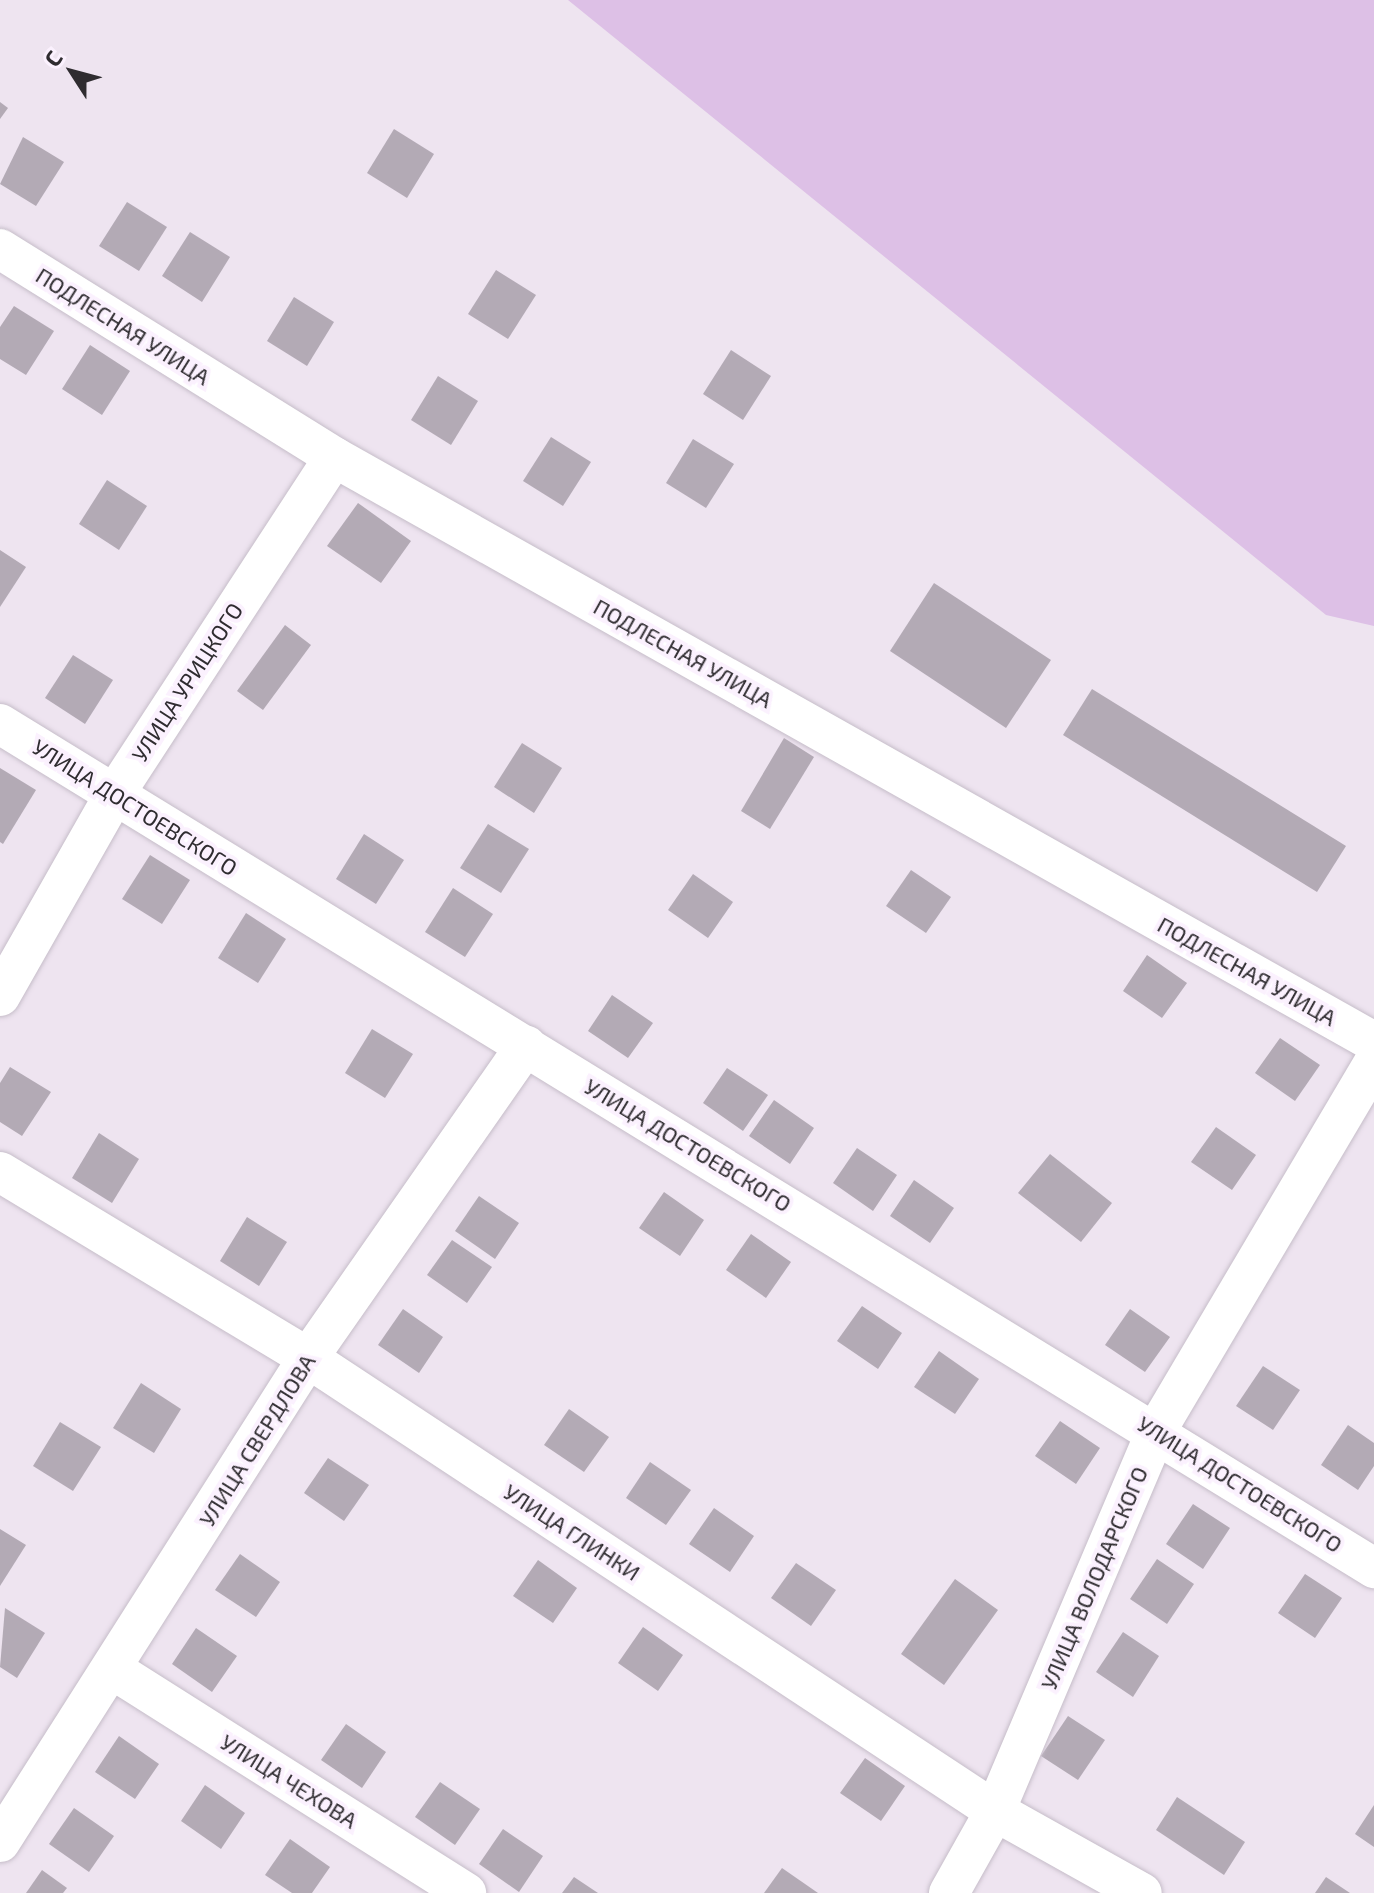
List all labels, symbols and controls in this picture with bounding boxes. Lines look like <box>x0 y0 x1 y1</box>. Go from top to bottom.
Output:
north arrow <box>32 32 112 112</box>
text: С <box>38 45 67 71</box>
street label: ПОДЛЕСНАЯ УЛИЦА <box>31 262 215 390</box>
street label: ПОДЛЕСНАЯ УЛИЦА <box>589 593 777 713</box>
street label: УЛИЦА УРИЦКОГО <box>126 598 248 766</box>
street label: УЛИЦА ДОСТОЕВСКОГО <box>28 733 242 881</box>
street label: ПОДЛЕСНАЯ УЛИЦА <box>1153 911 1341 1031</box>
street label: УЛИЦА ДОСТОЕВСКОГО <box>580 1073 796 1217</box>
street label: УЛИЦА СВЕРДЛОВА <box>193 1349 321 1531</box>
street label: УЛИЦА ДОСТОЕВСКОГО <box>1133 1410 1347 1558</box>
street label: УЛИЦА ВОЛОДАРСКОГО <box>1035 1463 1153 1693</box>
street label: УЛИЦА ГЛИНКИ <box>499 1478 645 1586</box>
street label: УЛИЦА ЧЕХОВА <box>216 1728 362 1834</box>

